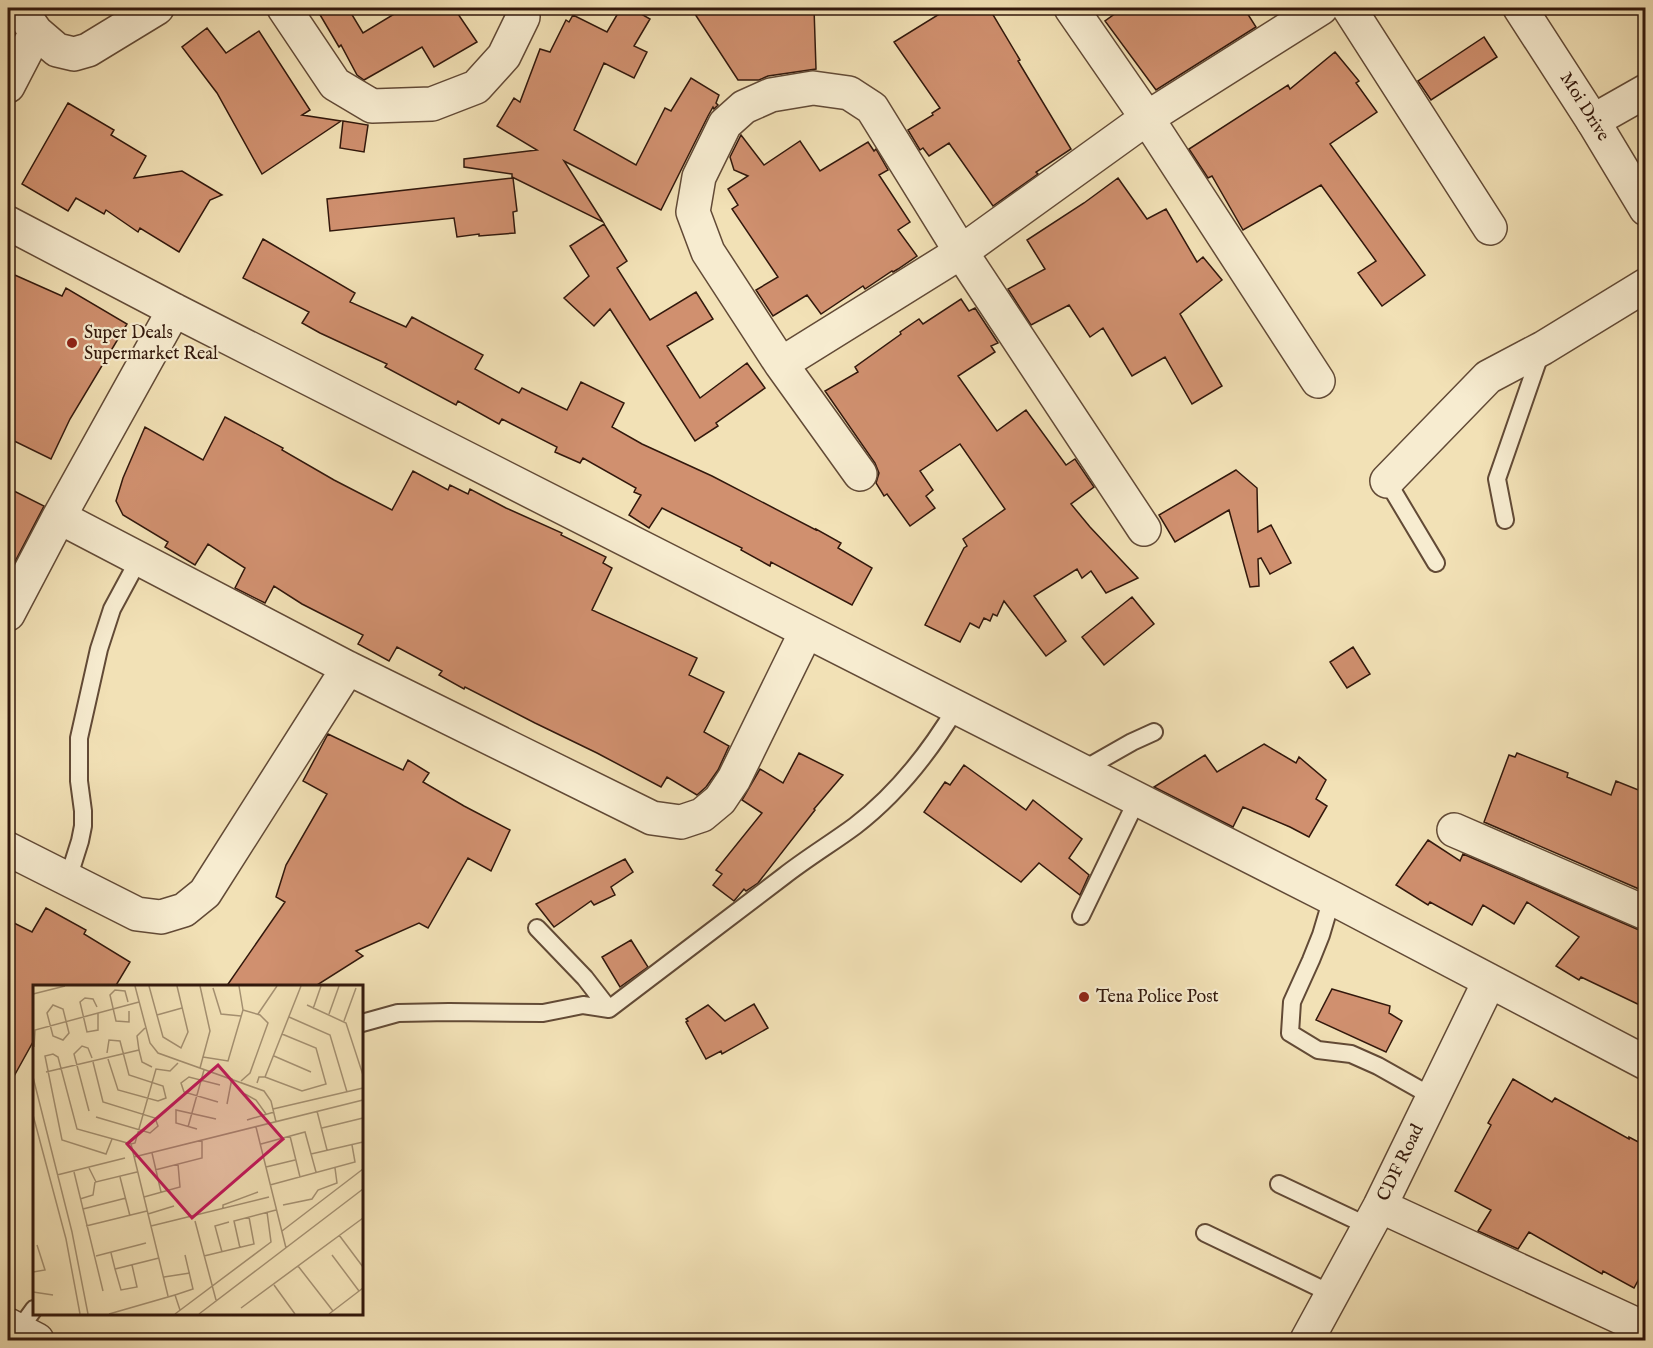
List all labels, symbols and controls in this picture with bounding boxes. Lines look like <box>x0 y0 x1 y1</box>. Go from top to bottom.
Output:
street label: Moi Drive <box>1554 68 1614 146</box>
place label: Super Deals Supermarket Real <box>84 322 218 366</box>
marker: Super Deals Supermarket Real <box>65 336 79 350</box>
inset map <box>33 985 363 1315</box>
place label: Tena Police Post <box>1096 986 1219 1009</box>
marker: Tena Police Post <box>1077 990 1091 1004</box>
street label: CDF Road <box>1372 1120 1430 1205</box>

